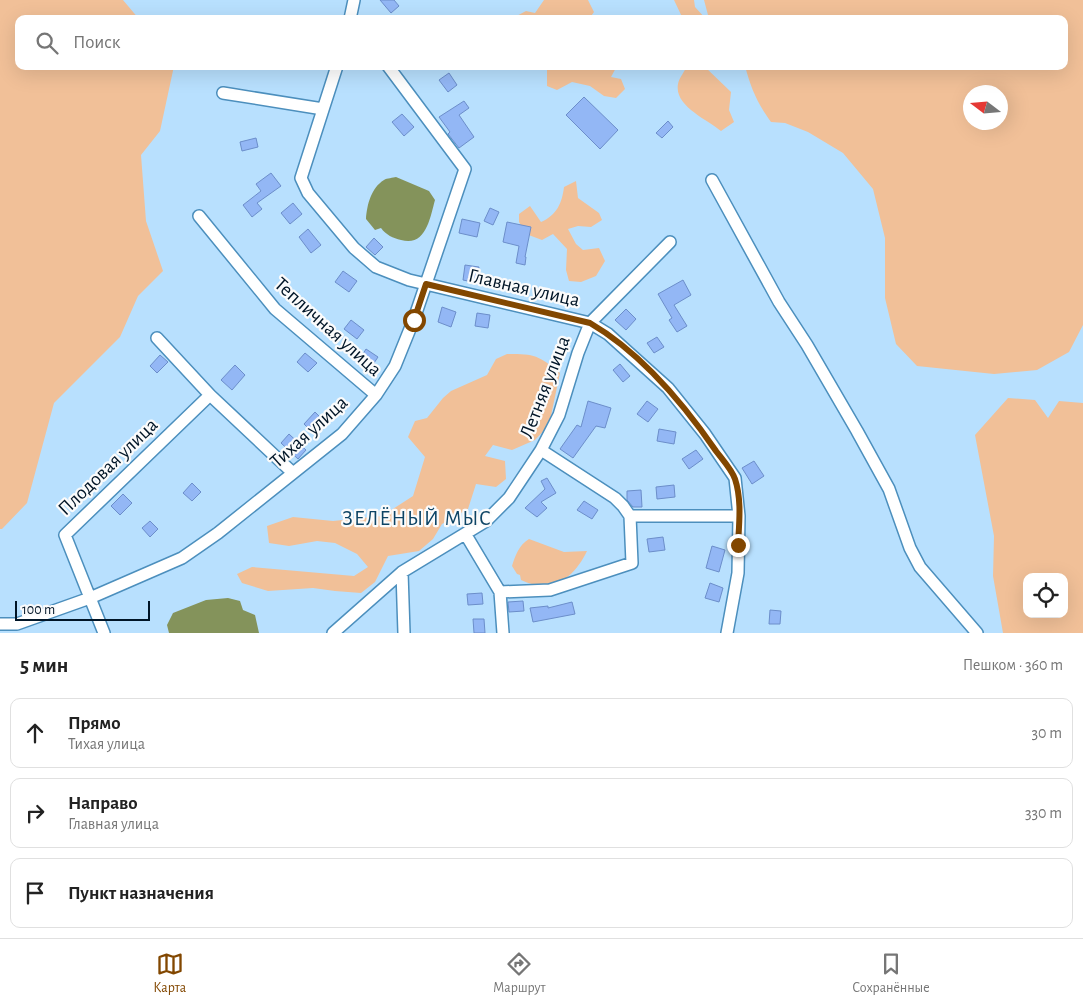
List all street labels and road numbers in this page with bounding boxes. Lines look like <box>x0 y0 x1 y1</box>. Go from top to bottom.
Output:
street label: Главная улица <box>466 265 582 311</box>
street label: Тепличная улица <box>271 274 385 380</box>
street label: Летняя улица <box>516 333 574 441</box>
street label: Тихая улица <box>266 392 352 472</box>
street label: Плодовая улица <box>54 415 162 519</box>

